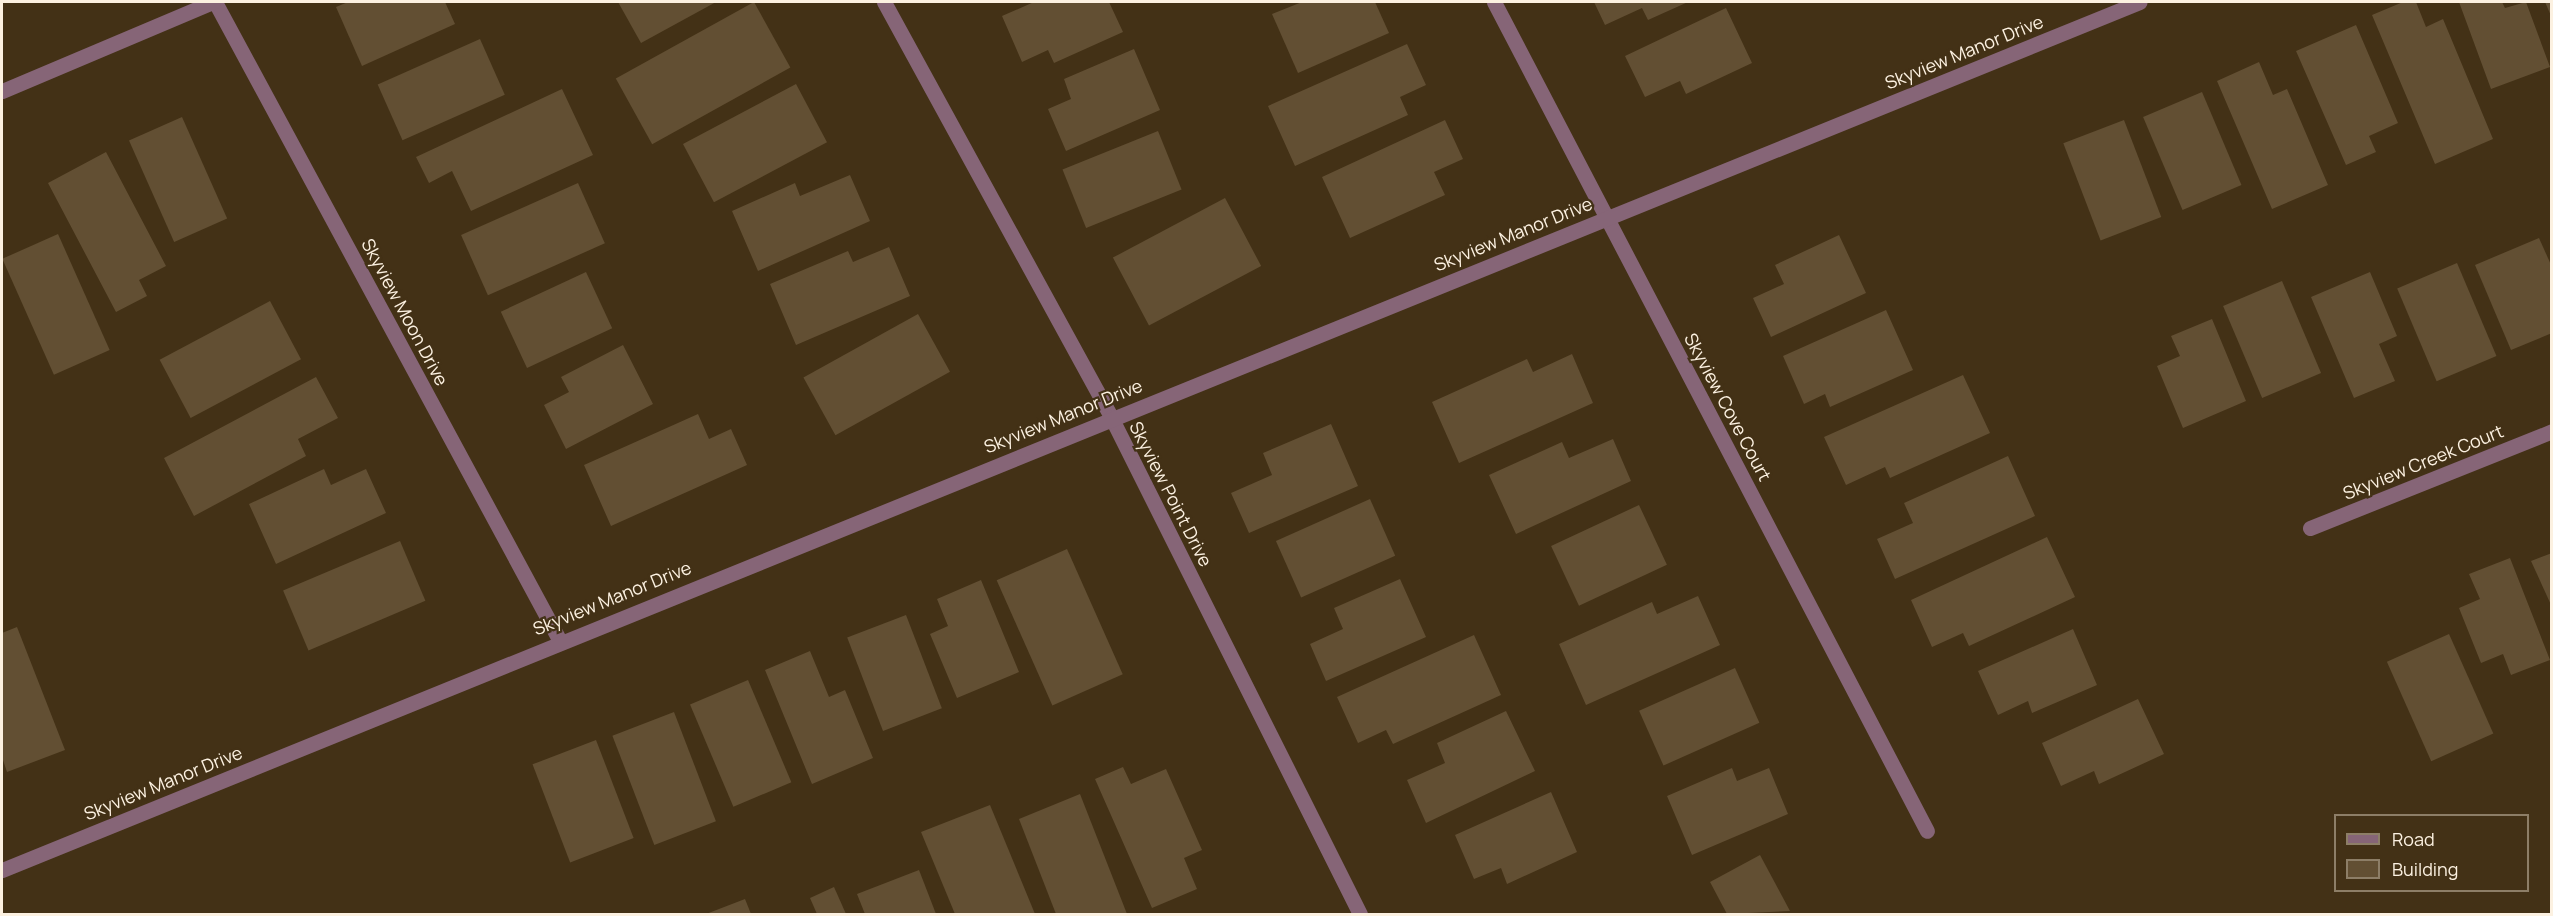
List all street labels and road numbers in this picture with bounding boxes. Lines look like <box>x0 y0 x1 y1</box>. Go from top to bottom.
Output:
street label: Skyview Manor Drive <box>1882 10 2046 94</box>
street label: Skyview Manor Drive <box>1431 192 1595 276</box>
street label: Skyview Moon Drive <box>357 235 453 389</box>
street label: Skyview Cove Court <box>1680 329 1776 485</box>
street label: Skyview Manor Drive <box>981 374 1145 458</box>
street label: Skyview Point Drive <box>1125 418 1217 570</box>
street label: Skyview Creek Court <box>2340 420 2506 504</box>
street label: Skyview Manor Drive <box>530 556 694 640</box>
street label: Skyview Manor Drive <box>81 741 245 825</box>

